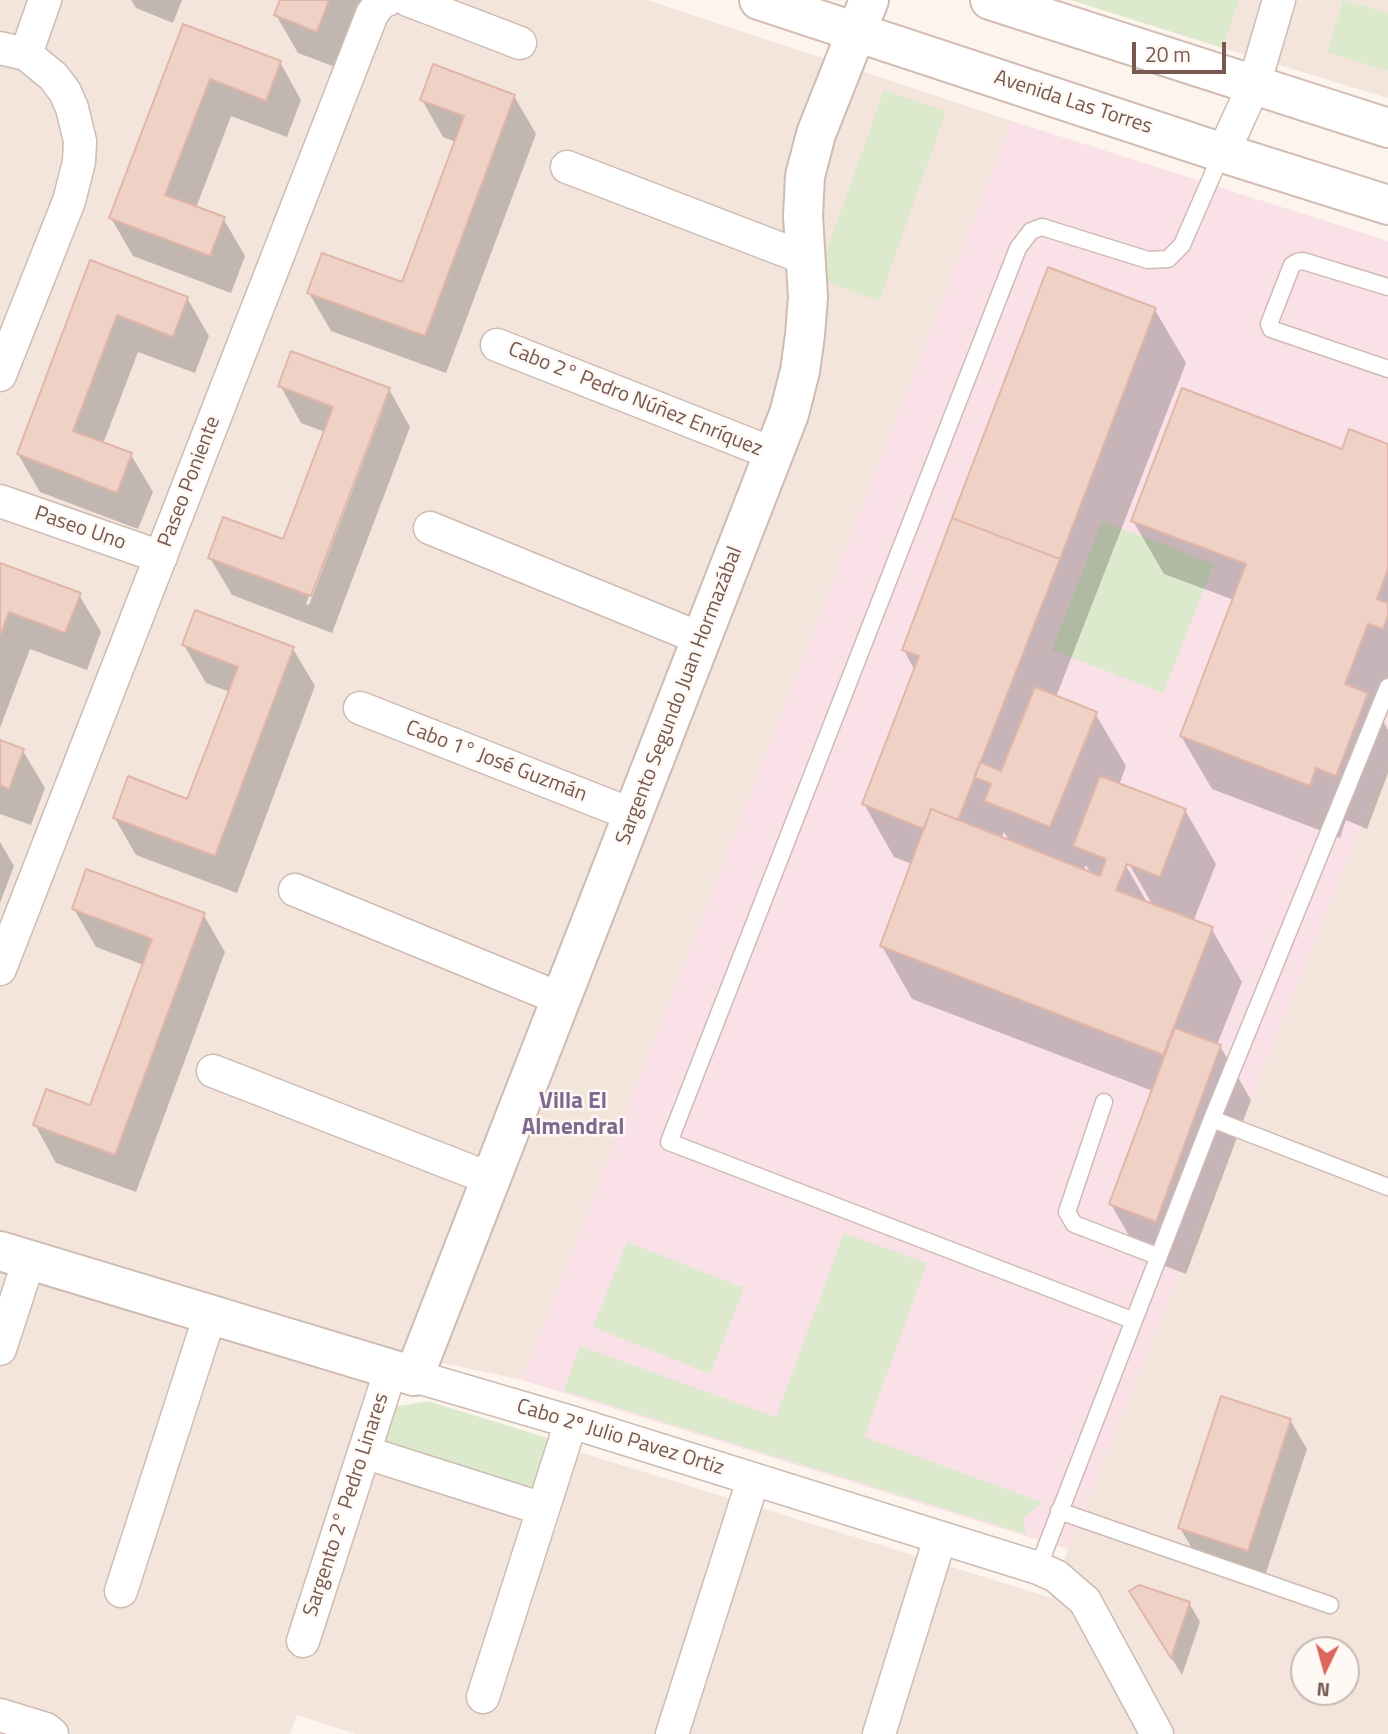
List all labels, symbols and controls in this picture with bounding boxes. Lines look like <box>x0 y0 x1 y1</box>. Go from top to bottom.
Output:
scale bar <box>1136 28 1230 72</box>
text: 20 m <box>1145 38 1191 70</box>
street label: Avenida Las Torres <box>991 66 1155 140</box>
street label: Cabo 2° Pedro Núñez Enríquez <box>504 337 766 463</box>
street label: Paseo Poniente <box>153 413 227 551</box>
street label: Paseo Uno <box>31 502 129 556</box>
street label: Sargento Segundo Juan Hormazábal <box>611 543 749 849</box>
street label: Cabo 1° José Guzmán <box>402 716 590 808</box>
district label: Villa El Almendral <box>522 1088 624 1142</box>
street label: Sargento 2° Pedro Linares <box>299 1390 395 1620</box>
street label: Cabo 2º Julio Pavez Ortiz <box>513 1394 727 1482</box>
north arrow <box>1290 1636 1360 1706</box>
text: N <box>1315 1675 1331 1705</box>

